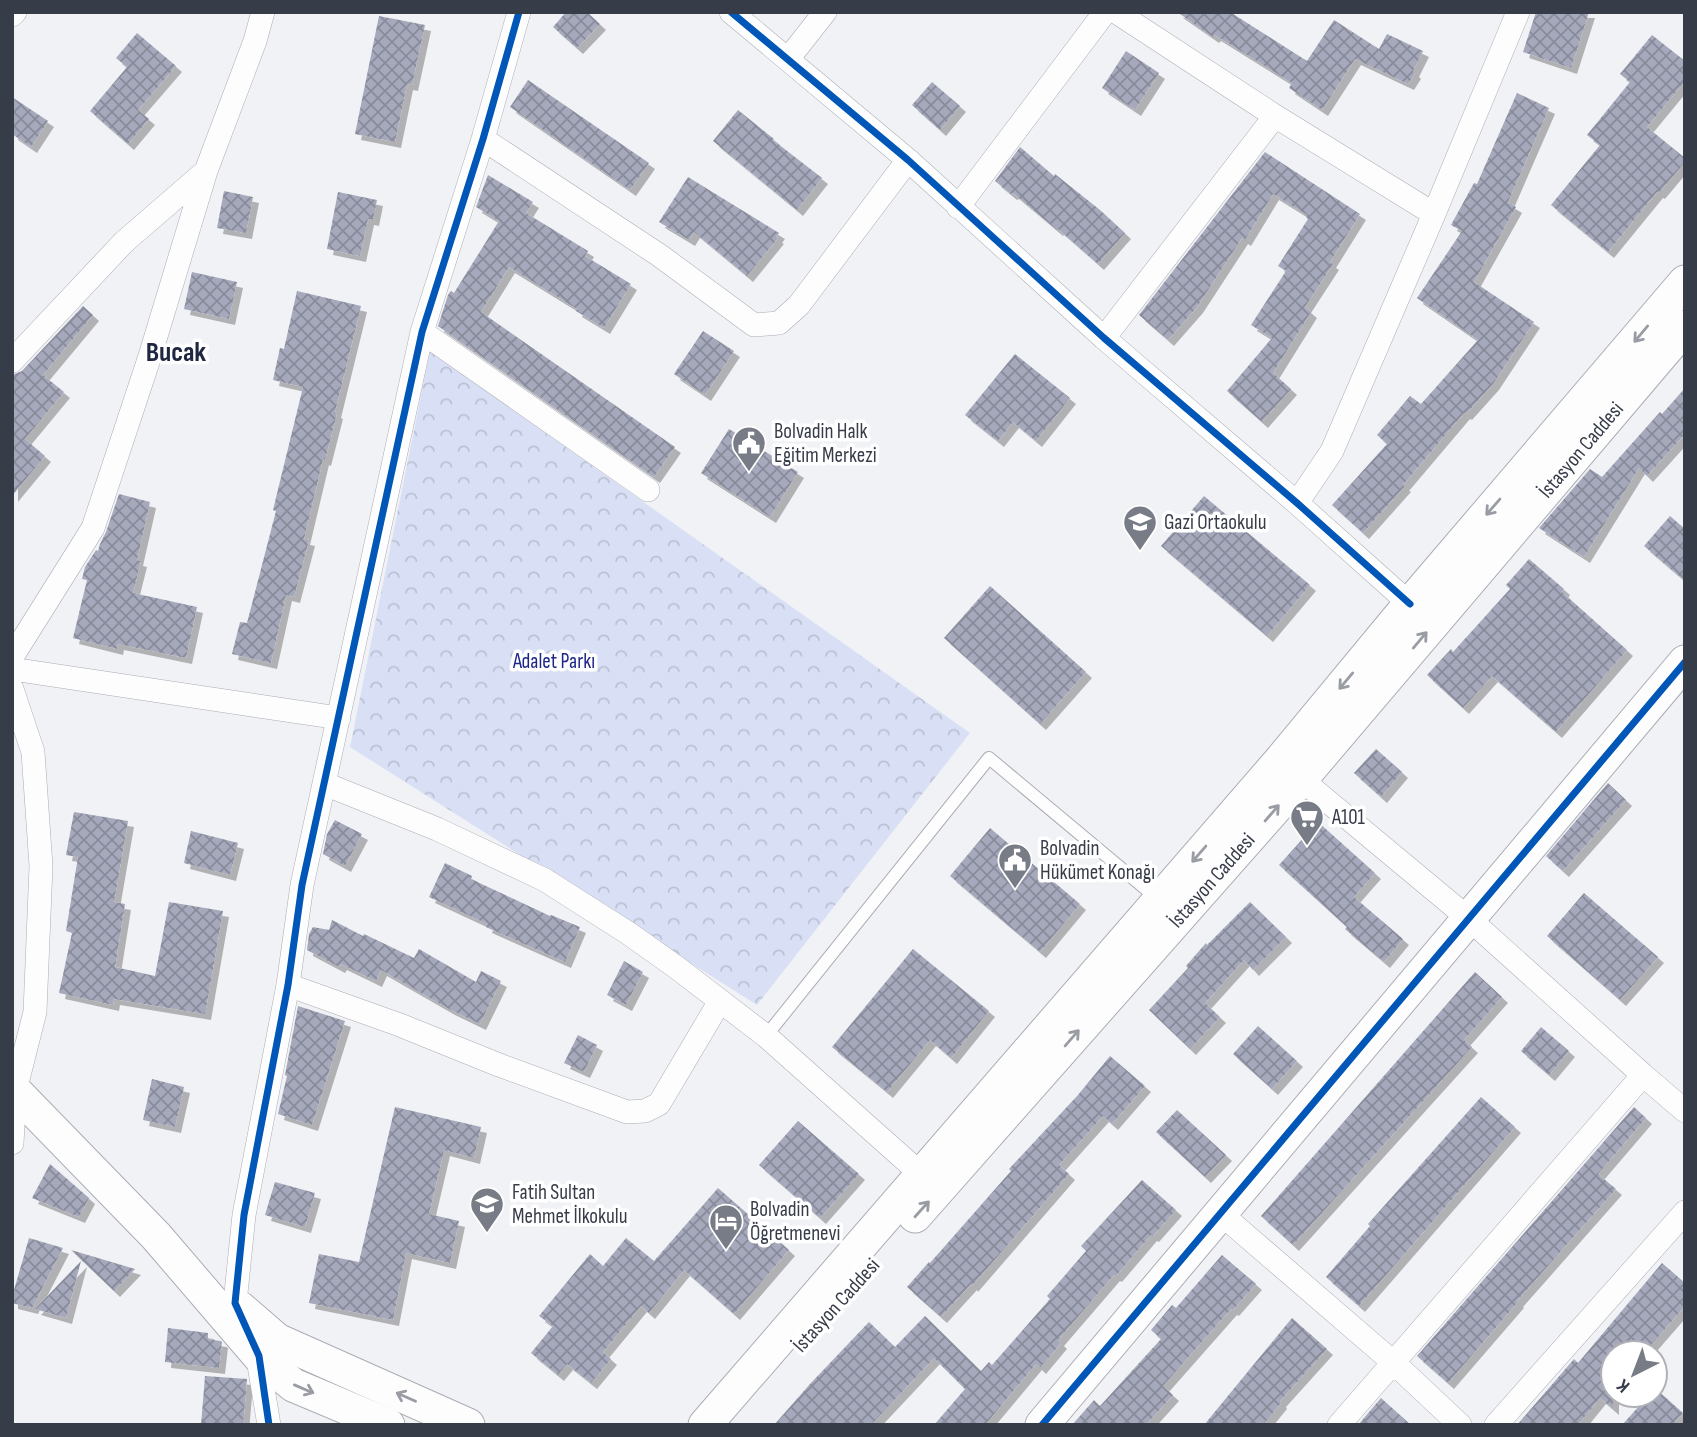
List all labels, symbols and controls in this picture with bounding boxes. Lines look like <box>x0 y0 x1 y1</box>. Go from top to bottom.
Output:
one-way arrow <box>1633 325 1649 343</box>
district label: Bucak <box>146 336 206 369</box>
street label: İstasyon Caddesi <box>1533 397 1629 503</box>
place label: Bolvadin Halk Eğitim Merkezi <box>774 419 877 468</box>
public building icon: Bolvadin Halk Eğitim Merkezi <box>730 424 768 473</box>
one-way arrow <box>1485 498 1501 516</box>
school or university icon: Gazi Ortaokulu <box>1121 503 1159 552</box>
place label: Gazi Ortaokulu <box>1164 510 1266 535</box>
one-way arrow <box>1411 631 1427 649</box>
park label: Adalet Parkı <box>512 649 595 674</box>
one-way arrow <box>1338 671 1354 689</box>
supermarket icon: A101 <box>1288 798 1326 847</box>
one-way arrow <box>1264 804 1280 822</box>
place label: A101 <box>1331 805 1366 830</box>
street label: İstasyon Caddesi <box>1164 828 1260 933</box>
place label: Bolvadin Hükümet Konağı <box>1040 836 1155 885</box>
public building icon: Bolvadin Hükümet Konağı <box>996 841 1034 890</box>
one-way arrow <box>1191 845 1207 863</box>
one-way arrow <box>1064 1029 1080 1047</box>
place label: Fatih Sultan Mehmet İlkokulu <box>512 1180 628 1229</box>
school or university icon: Fatih Sultan Mehmet İlkokulu <box>468 1185 506 1234</box>
place label: Bolvadin Öğretmenevi <box>750 1197 840 1246</box>
one-way arrow <box>913 1200 929 1218</box>
hotel icon: Bolvadin Öğretmenevi <box>707 1202 745 1251</box>
street label: İstasyon Caddesi <box>788 1253 885 1358</box>
north arrow <box>1599 1339 1669 1409</box>
text: K <box>1612 1373 1635 1397</box>
one-way arrow <box>293 1384 315 1397</box>
one-way arrow <box>396 1390 417 1403</box>

